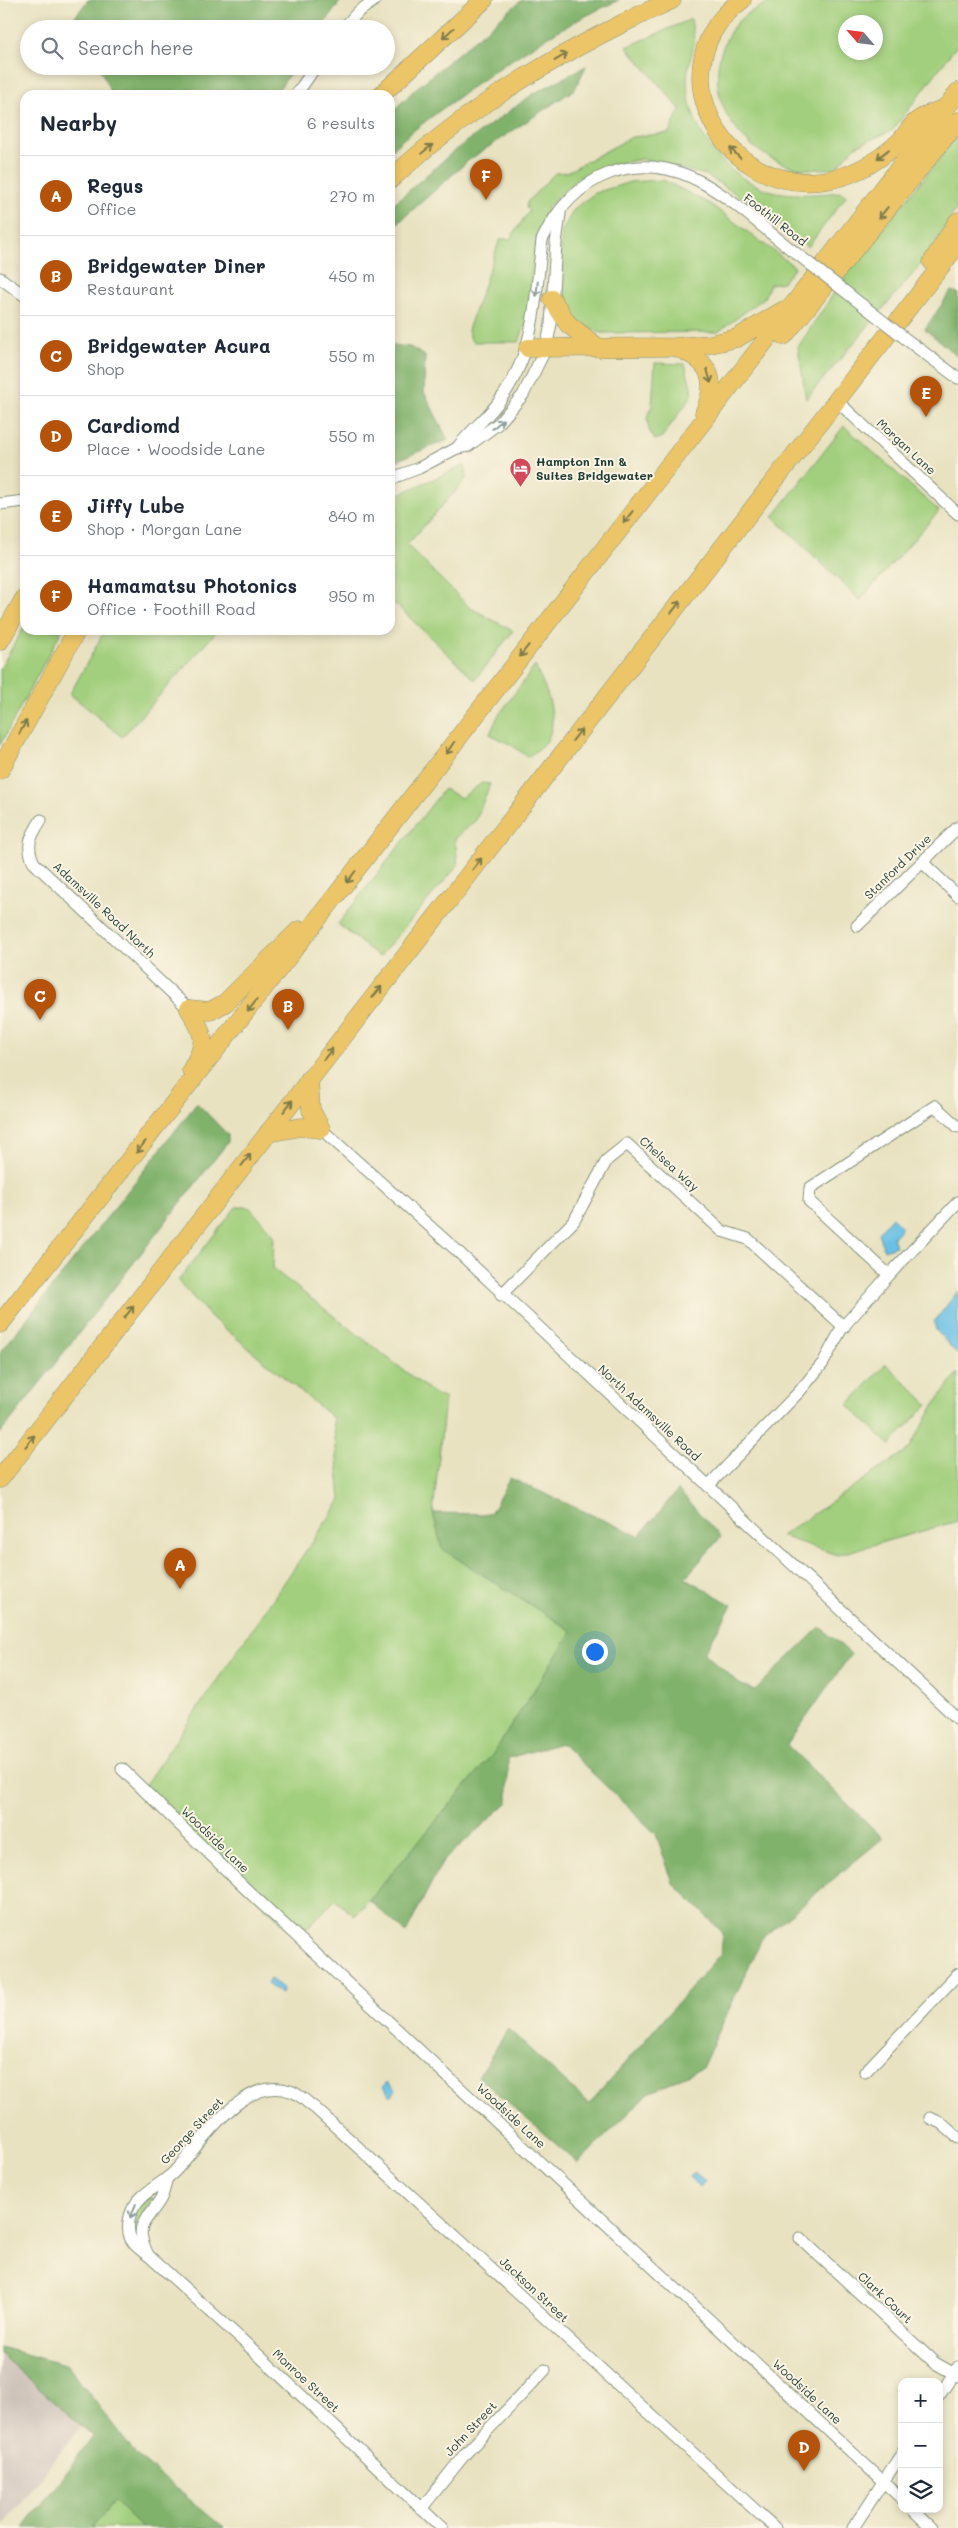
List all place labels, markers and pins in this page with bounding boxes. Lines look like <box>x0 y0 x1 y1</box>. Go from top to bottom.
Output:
pin: F <box>470 159 502 200</box>
pin: E <box>910 376 942 417</box>
place label: Hampton Inn & Suites Bridgewater <box>536 453 653 483</box>
hotel icon: Hampton Inn & Suites Bridgewater <box>508 457 532 488</box>
pin: C <box>24 979 56 1020</box>
pin: B <box>272 989 304 1030</box>
pin: A <box>164 1548 196 1589</box>
pin: D <box>788 2430 820 2471</box>

